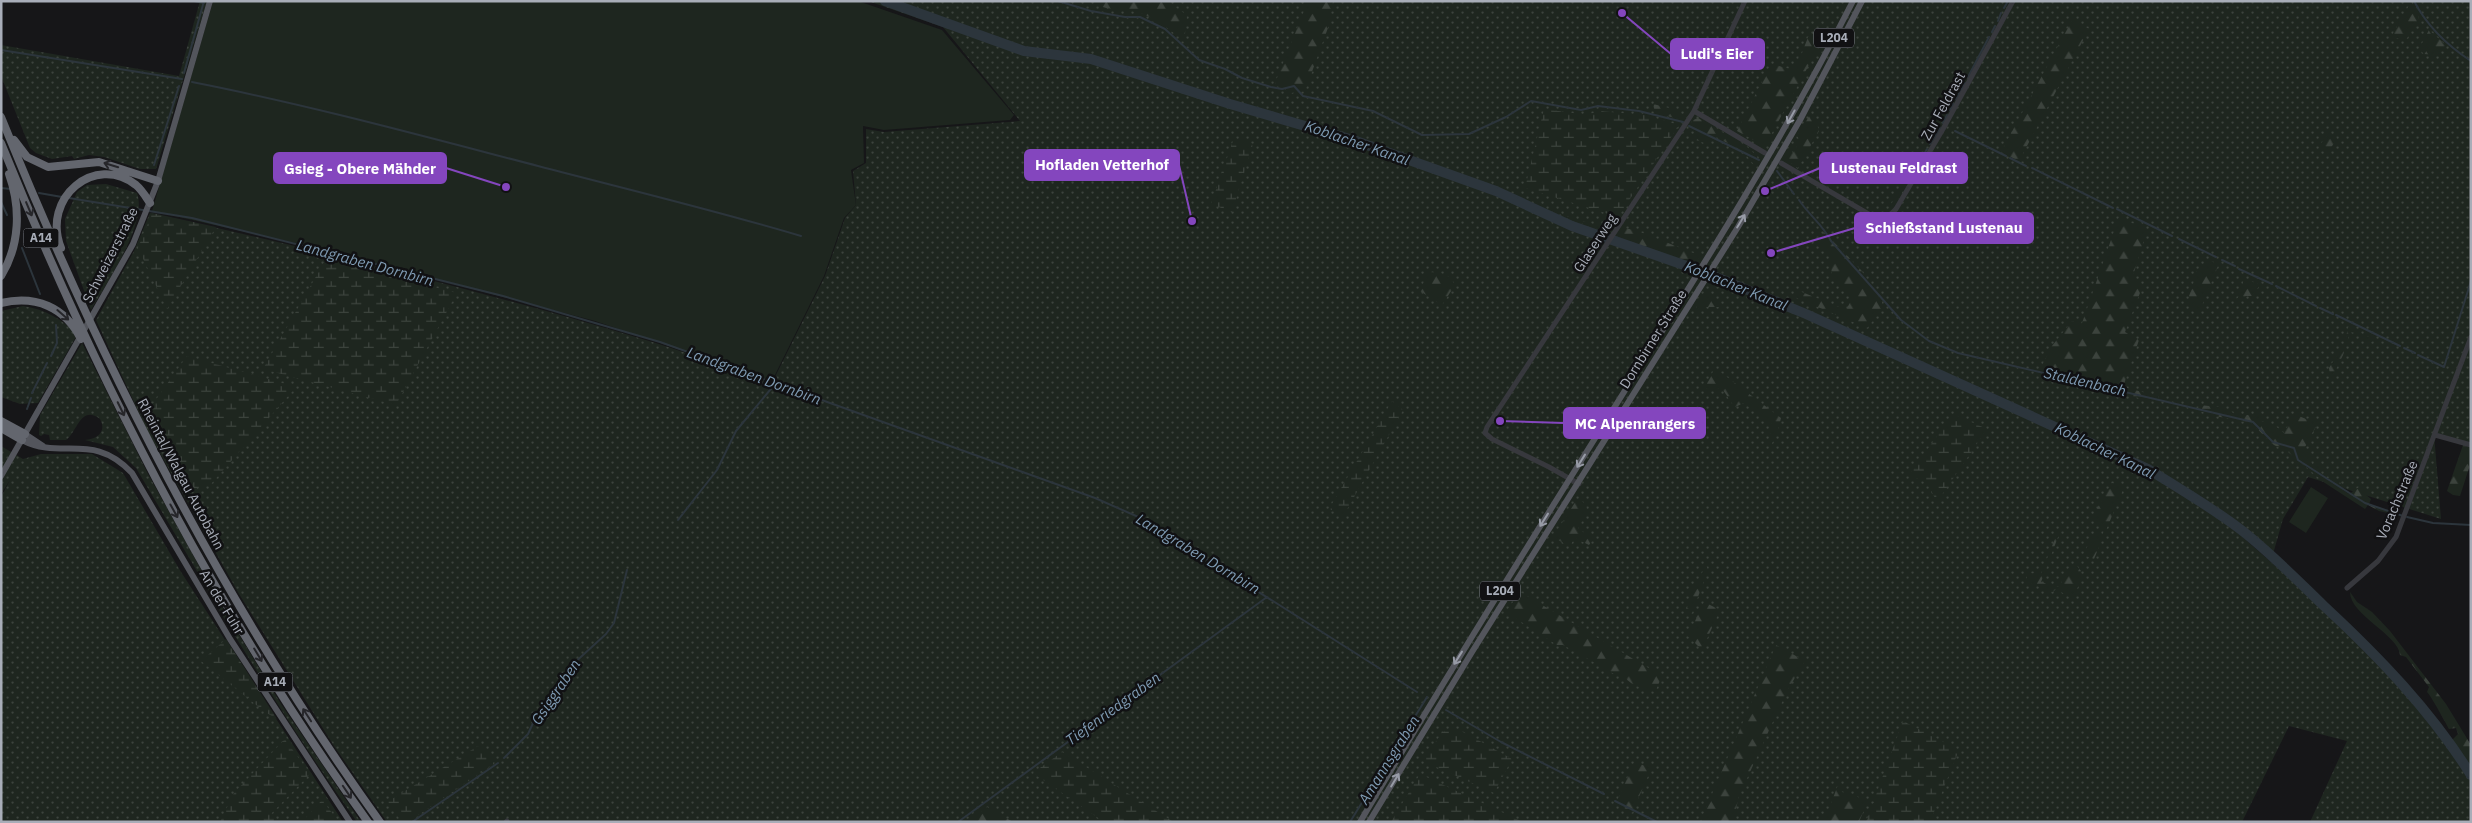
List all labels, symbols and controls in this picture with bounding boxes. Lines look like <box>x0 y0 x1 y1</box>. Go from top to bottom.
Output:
road number: L204 <box>1814 28 1854 48</box>
callout: Ludi's Eier <box>1671 39 1764 69</box>
text: Ludi's Eier <box>1680 44 1754 63</box>
street label: Zur Feldrast <box>1917 68 1969 143</box>
one-way arrow <box>1786 110 1796 124</box>
water label: Koblacher Kanal <box>1302 116 1412 169</box>
callout: Hofladen Vetterhof <box>1025 150 1179 180</box>
callout: Gsieg - Obere Mähder <box>274 153 446 183</box>
callout: Lustenau Feldrast <box>1820 153 1967 183</box>
text: Hofladen Vetterhof <box>1035 155 1170 174</box>
text: Lustenau Feldrast <box>1831 158 1957 177</box>
text: Gsieg - Obere Mähder <box>284 159 436 178</box>
one-way arrow <box>104 160 120 169</box>
one-way arrow <box>24 201 34 216</box>
street label: Schweizerstraße <box>78 204 142 306</box>
street label: Glaserweg <box>1569 210 1621 276</box>
one-way arrow <box>1736 213 1746 228</box>
callout: Schießstand Lustenau <box>1855 213 2033 243</box>
text: Schießstand Lustenau <box>1865 218 2023 237</box>
road number: A14 <box>23 228 58 248</box>
water label: Landgraben Dornbirn <box>294 235 436 290</box>
water label: Koblacher Kanal <box>1682 256 1790 315</box>
street label: Dornbirner Straße <box>1615 286 1691 392</box>
one-way arrow <box>56 309 69 321</box>
water label: Landgraben Dornbirn <box>684 342 824 409</box>
water label: Staldenbach <box>2042 363 2128 400</box>
street label: Rheintal/Walgau Autobahn <box>133 395 229 553</box>
one-way arrow <box>116 401 126 416</box>
callout: MC Alpenrangers <box>1564 408 1705 438</box>
text: MC Alpenrangers <box>1575 414 1696 433</box>
water label: Koblacher Kanal <box>2052 418 2158 483</box>
one-way arrow <box>1576 453 1586 467</box>
street label: Vorachstraße <box>2372 457 2422 542</box>
one-way arrow <box>169 504 179 519</box>
water label: Landgraben Dornbirn <box>1133 509 1264 598</box>
one-way arrow <box>1538 513 1548 527</box>
street label: An der Fuhr <box>195 566 249 638</box>
road number: L204 <box>1480 582 1520 600</box>
one-way arrow <box>253 648 263 662</box>
one-way arrow <box>1453 651 1463 665</box>
water label: Gsiggraben <box>527 655 584 728</box>
water label: Tiefenriedgraben <box>1061 668 1164 749</box>
road number: A14 <box>258 672 292 692</box>
one-way arrow <box>302 709 312 723</box>
water label: Amannsgraben <box>1353 712 1423 808</box>
one-way arrow <box>1390 774 1400 788</box>
one-way arrow <box>342 784 352 798</box>

